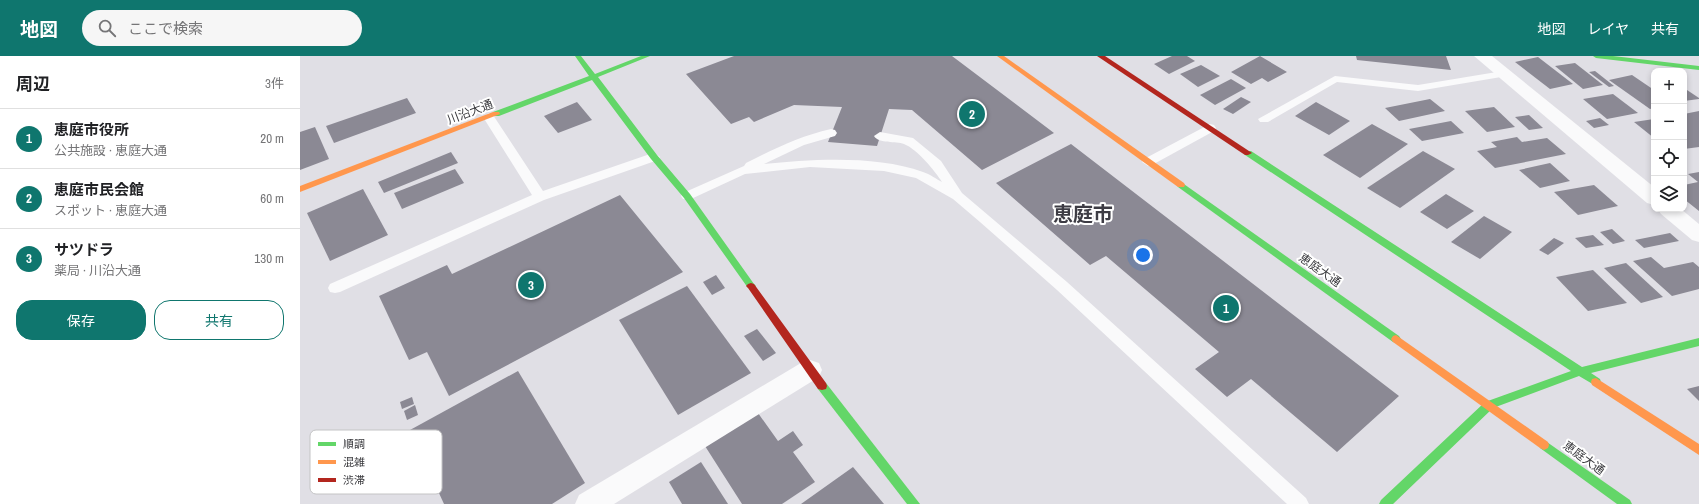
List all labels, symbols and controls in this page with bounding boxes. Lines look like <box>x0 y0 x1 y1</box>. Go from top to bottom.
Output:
search box <box>82 10 362 46</box>
text: 地図 <box>20 16 58 42</box>
icon: search <box>96 17 118 39</box>
text: ここで検索 <box>128 18 203 39</box>
text: 地図 <box>1537 20 1565 38</box>
text: レイヤ <box>1587 20 1629 38</box>
text: 共有 <box>1651 20 1679 38</box>
map controls <box>1651 68 1687 212</box>
button: + <box>1651 68 1687 104</box>
text: 周辺 <box>16 72 50 95</box>
text: 3件 <box>265 75 284 92</box>
street label: 川沿大通 <box>445 96 495 128</box>
pin: 2 <box>959 99 985 129</box>
button: − <box>1651 104 1687 140</box>
text: 恵庭市役所 <box>54 119 129 140</box>
text: 1 <box>26 130 32 147</box>
text: 20 m <box>260 130 284 147</box>
button: locate <box>1651 140 1687 176</box>
text: 公共施設 · 恵庭大通 <box>54 142 167 159</box>
button: layers <box>1651 176 1687 212</box>
text: 恵庭市民会館 <box>54 179 144 200</box>
text: 2 <box>26 190 32 207</box>
text: 60 m <box>260 190 284 207</box>
district label: 恵庭市 <box>1053 200 1113 227</box>
text: スポット · 恵庭大通 <box>54 202 167 219</box>
text: サツドラ <box>54 239 114 260</box>
your location <box>1133 245 1153 265</box>
text: 3 <box>26 250 32 267</box>
text: 130 m <box>254 250 284 267</box>
street label: 恵庭大通 <box>1296 250 1344 290</box>
text: 薬局 · 川沿大通 <box>54 262 141 279</box>
pin: 3 <box>518 270 544 300</box>
pin: 1 <box>1213 293 1239 323</box>
button: 保存 <box>16 300 146 340</box>
button: 共有 <box>154 300 284 340</box>
legend <box>310 430 442 494</box>
text: 順調 <box>343 437 365 451</box>
street label: 恵庭大通 <box>1560 437 1608 479</box>
text: 混雑 <box>343 455 365 469</box>
text: 渋滞 <box>343 473 365 487</box>

